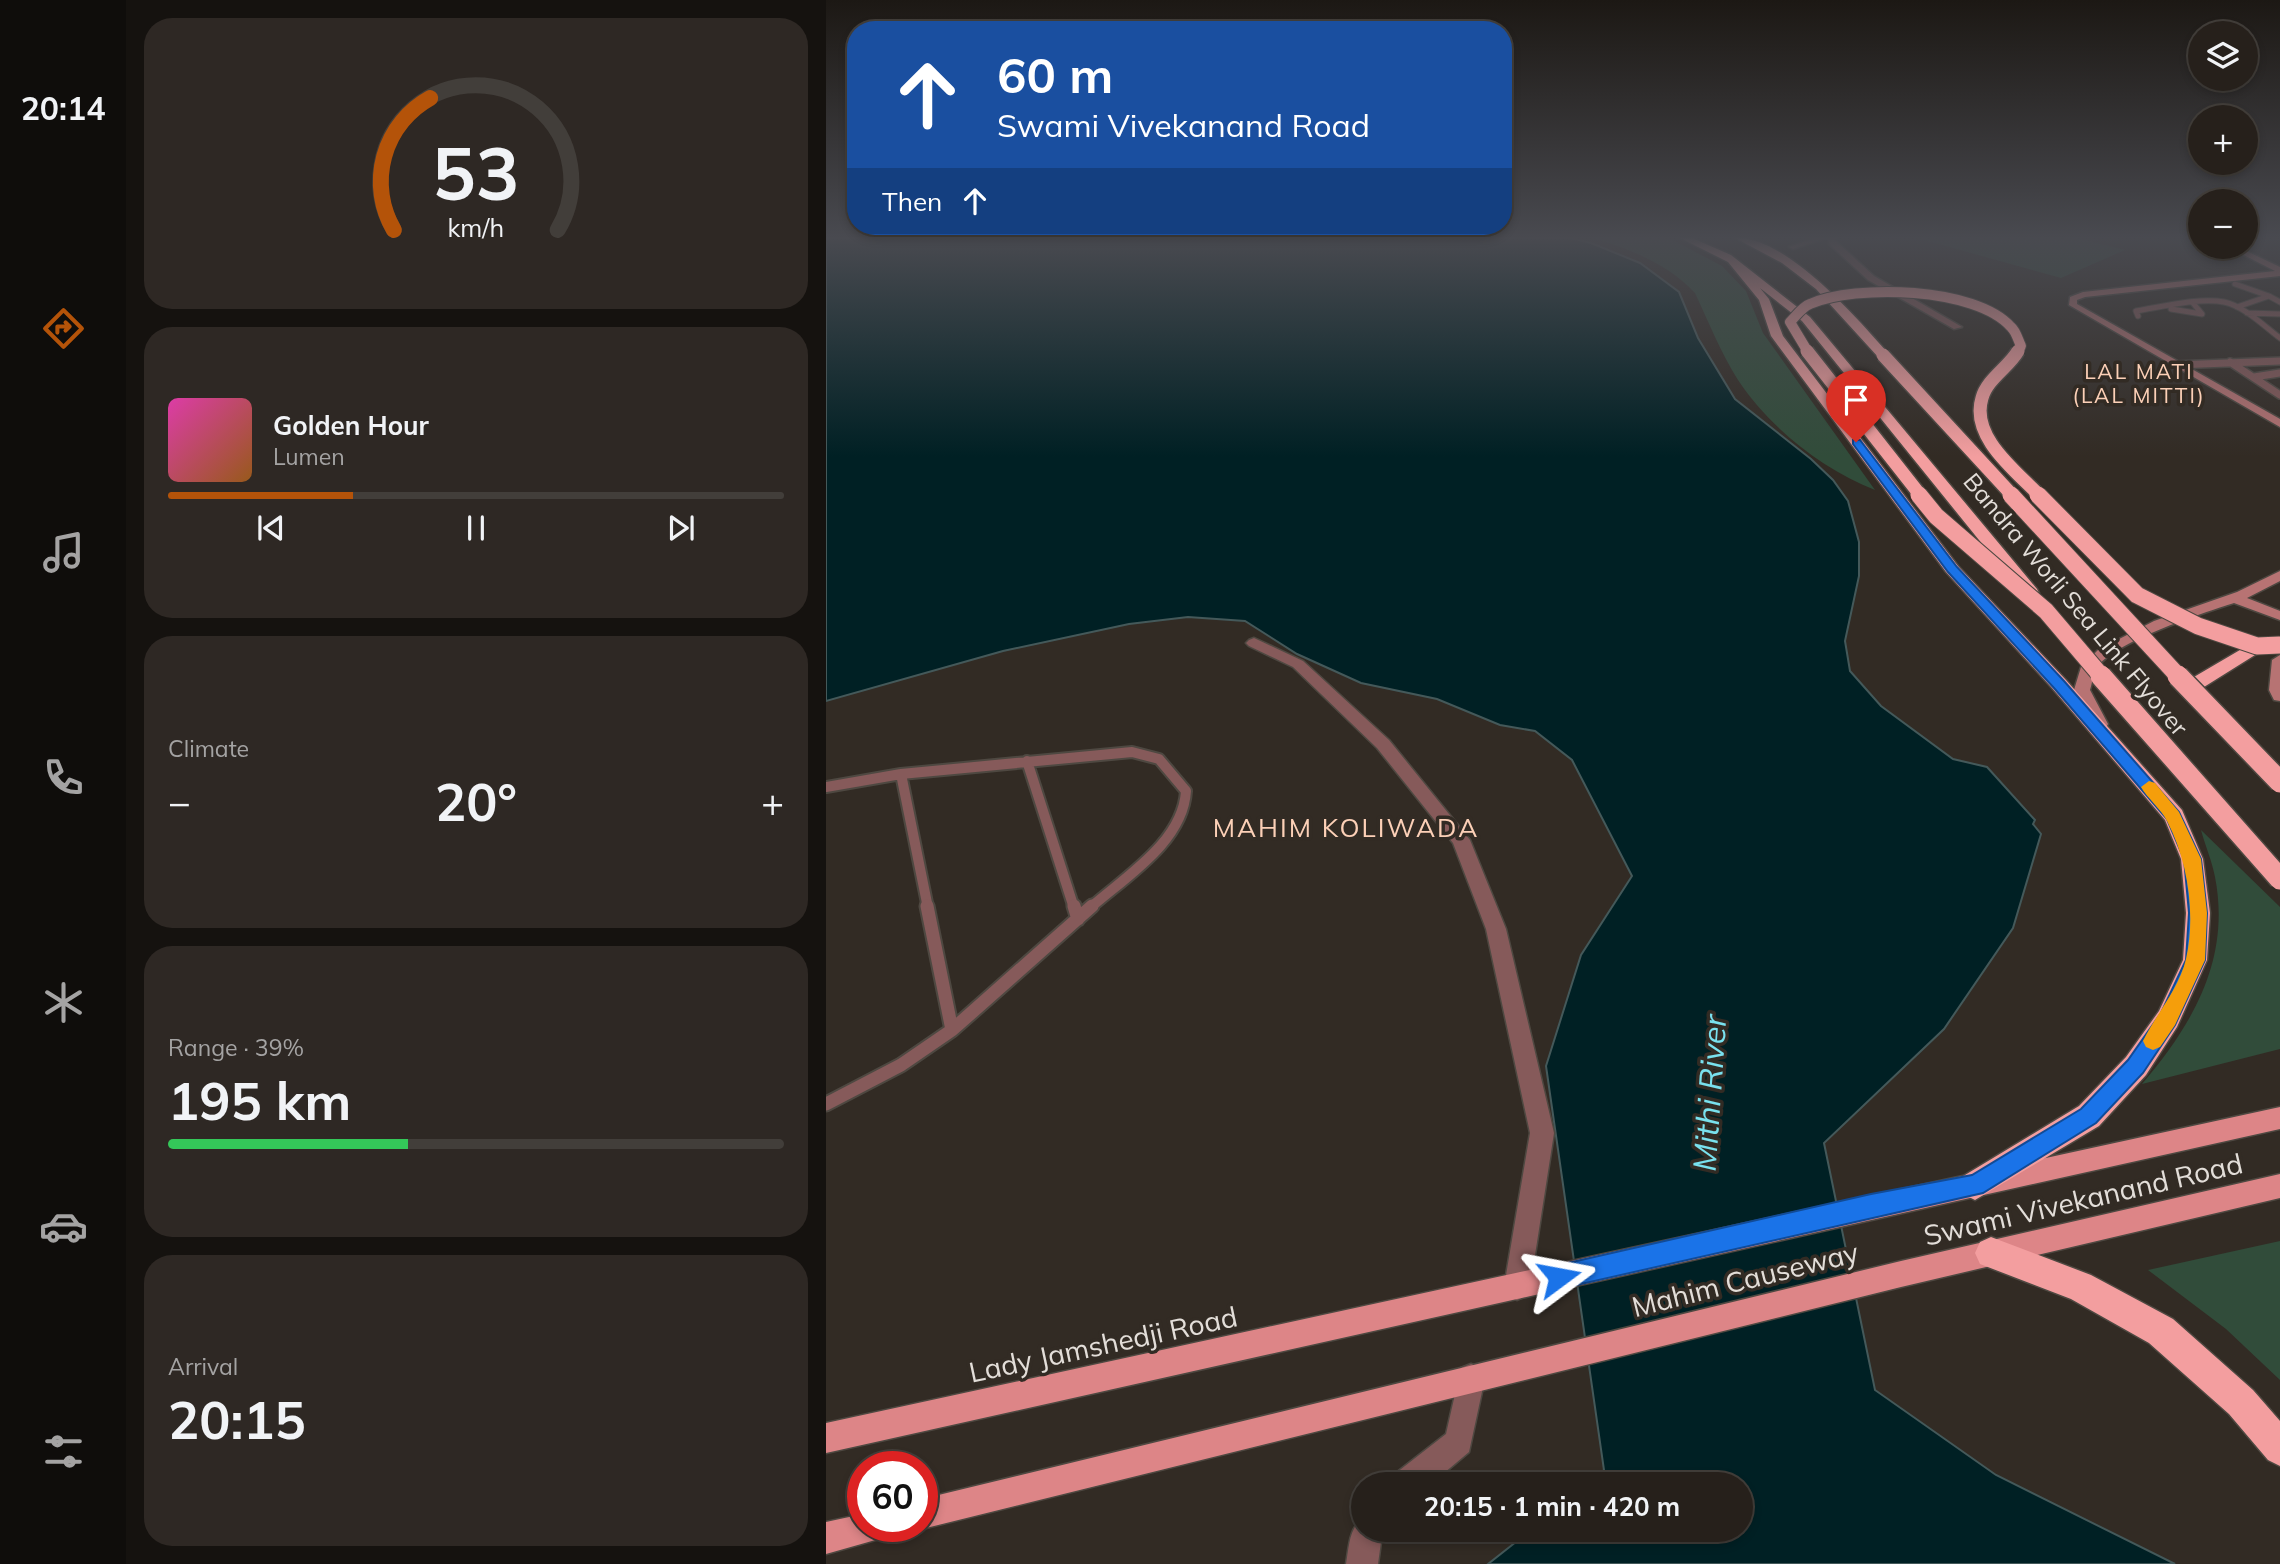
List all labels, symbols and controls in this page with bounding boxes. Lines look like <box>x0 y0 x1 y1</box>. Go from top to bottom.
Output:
map controls <box>2188 21 2258 259</box>
button: layers <box>2188 21 2258 91</box>
text: 60 m <box>997 44 1113 105</box>
icon: ahead <box>882 49 973 140</box>
text: 20:14 <box>21 88 105 128</box>
text: Swami Vivekanand Road <box>997 105 1370 145</box>
button: + <box>2188 105 2258 175</box>
text: 53 <box>432 127 520 218</box>
icon: ahead <box>956 182 994 220</box>
text: Then <box>882 185 942 218</box>
button: − <box>2188 189 2258 259</box>
text: km/h <box>448 211 504 242</box>
icon: directions <box>39 304 88 353</box>
district label: LAL MATI (LAL MITTI) <box>2072 358 2206 408</box>
pin <box>1826 370 1886 442</box>
icon: arrive <box>1837 381 1875 419</box>
text: Golden Hour <box>273 409 429 442</box>
text: Lumen <box>273 442 345 471</box>
street label: Bandra Worli Sea Link Flyover <box>1957 467 2195 742</box>
icon: previous <box>252 509 290 547</box>
icon: pause <box>457 509 495 547</box>
icon: next <box>662 509 700 547</box>
icon: music <box>39 528 88 577</box>
text: Climate <box>168 734 249 763</box>
icon: phone <box>39 753 88 802</box>
text: 20° <box>435 769 517 834</box>
text: − <box>168 778 191 826</box>
text: + <box>761 778 784 826</box>
district label: MAHIM KOLIWADA <box>1213 811 1479 844</box>
icon: climate <box>39 978 88 1027</box>
water label: Mithi River <box>1684 1012 1735 1172</box>
text: Range · 39% <box>168 1033 304 1062</box>
text: 195 km <box>168 1068 351 1133</box>
street label: Swami Vivekanand Road <box>1920 1145 2246 1253</box>
icon: car <box>39 1202 88 1251</box>
street label: Mahim Causeway <box>1628 1234 1862 1324</box>
position arrow <box>1522 1240 1596 1314</box>
street label: Lady Jamshedji Road <box>966 1298 1240 1390</box>
text: Arrival <box>168 1352 238 1381</box>
text: 20:15 <box>168 1387 306 1452</box>
icon: filters <box>39 1427 88 1476</box>
speed limit sign: 60 <box>847 1451 938 1542</box>
text: 20:15 · 1 min · 420 m <box>1424 1490 1680 1523</box>

